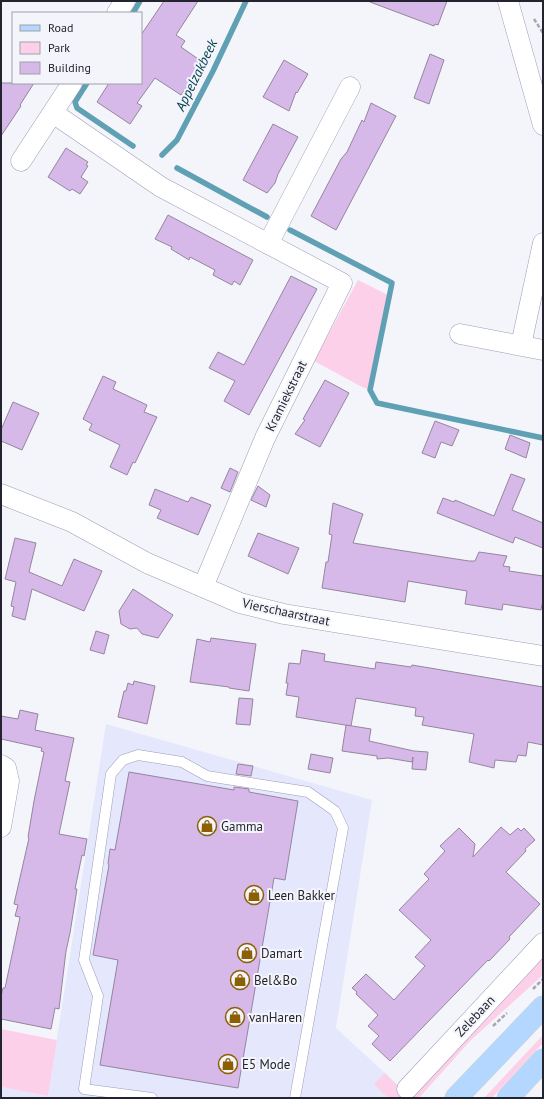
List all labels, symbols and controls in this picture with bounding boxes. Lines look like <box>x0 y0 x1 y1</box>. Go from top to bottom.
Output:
legend <box>12 12 142 84</box>
text: Road <box>48 20 73 35</box>
water label: Appelzakbeek <box>170 36 221 115</box>
text: Park <box>48 40 70 55</box>
text: Building <box>48 60 91 75</box>
street label: Kramiekstraat <box>262 357 311 434</box>
street label: Vierschaarstraat <box>240 594 332 630</box>
shop icon: Gamma <box>196 815 218 837</box>
place label: Gamma <box>221 818 263 835</box>
shop icon: Leen Bakker <box>243 884 265 906</box>
place label: Leen Bakker <box>268 887 336 904</box>
shop icon: Damart <box>236 942 258 964</box>
place label: Damart <box>261 945 303 962</box>
shop icon: Bel&Bo <box>229 969 251 991</box>
place label: Bel&Bo <box>254 972 297 989</box>
street label: Zelebaan <box>452 992 498 1040</box>
shop icon: vanHaren <box>224 1006 246 1028</box>
place label: vanHaren <box>249 1009 302 1026</box>
shop icon: E5 Mode <box>217 1053 239 1075</box>
place label: E5 Mode <box>242 1056 290 1073</box>

